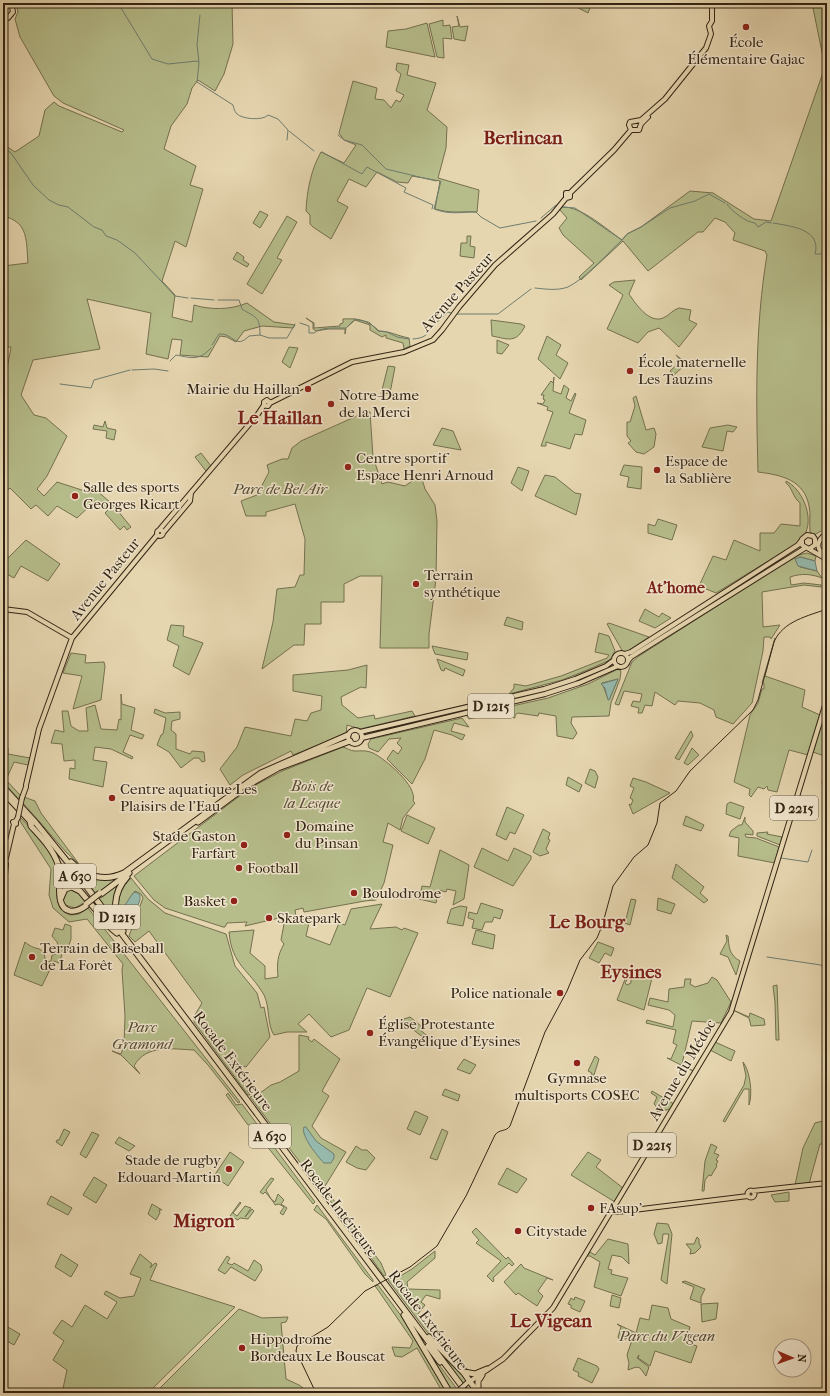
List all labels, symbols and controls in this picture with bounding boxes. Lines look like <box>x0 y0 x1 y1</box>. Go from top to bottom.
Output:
marker: École Élémentaire Gajac <box>741 22 751 32</box>
place label: École Élémentaire Gajac <box>687 33 805 68</box>
district label: Berlincan <box>483 127 564 149</box>
street label: Avenue Pasteur <box>416 248 498 336</box>
place label: École maternelle Les Tauzins <box>638 353 747 388</box>
marker: École maternelle Les Tauzins <box>625 366 635 376</box>
place label: Mairie du Haillan <box>187 380 300 398</box>
marker: Mairie du Haillan <box>303 384 313 394</box>
place label: Notre-Dame de la Merci <box>339 386 419 421</box>
marker: Notre-Dame de la Merci <box>326 399 336 409</box>
district label: Le Haillan <box>238 407 323 429</box>
place label: Centre sportif Espace Henri Arnoud <box>356 449 494 484</box>
place label: Espace de la Sablière <box>664 452 732 487</box>
marker: Centre sportif Espace Henri Arnoud <box>343 462 353 472</box>
marker: Espace de la Sablière <box>652 465 662 475</box>
place label: Salle des sports Georges Ricart <box>83 478 180 513</box>
park label: Parc de Bel Air <box>232 480 328 498</box>
marker: Salle des sports Georges Ricart <box>70 491 80 501</box>
street label: Avenue Pasteur <box>66 534 144 625</box>
place label: Terrain synthétique <box>424 566 501 601</box>
district label: At'home <box>646 578 705 597</box>
marker: Terrain synthétique <box>411 579 421 589</box>
road number: D 1215 <box>468 694 514 718</box>
park label: Bois de la Lesque <box>283 777 341 812</box>
place label: Centre aquatique Les Plaisirs de l'Eau <box>120 780 258 815</box>
marker: Centre aquatique Les Plaisirs de l'Eau <box>107 793 117 803</box>
road number: D 2215 <box>770 796 818 820</box>
place label: Domaine du Pinsan <box>295 817 358 852</box>
place label: Stade Gaston Farfart <box>152 827 237 862</box>
marker: Domaine du Pinsan <box>282 830 292 840</box>
marker: Stade Gaston Farfart <box>239 840 249 850</box>
place label: Football <box>247 859 299 877</box>
marker: Football <box>234 863 244 873</box>
road number: A 630 <box>54 864 96 888</box>
place label: Boulodrome <box>362 884 442 902</box>
marker: Boulodrome <box>349 888 359 898</box>
place label: Basket <box>183 892 227 910</box>
marker: Basket <box>229 896 239 906</box>
road number: D 1215 <box>94 905 140 929</box>
place label: Skatepark <box>277 909 341 927</box>
district label: Le Bourg <box>549 911 626 933</box>
marker: Skatepark <box>264 913 274 923</box>
place label: Terrain de Baseball de La Forêt <box>40 939 164 974</box>
marker: Terrain de Baseball de La Forêt <box>27 952 37 962</box>
district label: Eysines <box>600 961 662 983</box>
place label: Police nationale <box>450 984 553 1002</box>
marker: Police nationale <box>555 988 565 998</box>
street label: Rocade Extérieure <box>190 1007 277 1115</box>
place label: Église Protestante Évangélique d'Eysines <box>378 1015 521 1050</box>
street label: Avenue du Médoc <box>644 1016 719 1125</box>
park label: Parc Gramond <box>112 1018 174 1053</box>
marker: Église Protestante Évangélique d'Eysines <box>365 1028 375 1038</box>
marker: Gymnase multisports COSEC <box>572 1058 582 1068</box>
place label: Gymnase multisports COSEC <box>514 1069 640 1104</box>
road number: A 630 <box>249 1124 291 1148</box>
road number: D 2215 <box>628 1133 676 1157</box>
place label: Stade de rugby Edouard-Martin <box>117 1151 222 1186</box>
street label: Rocade Intérieure <box>296 1155 382 1261</box>
marker: Stade de rugby Edouard-Martin <box>224 1164 234 1174</box>
place label: FAsup' <box>599 1199 642 1217</box>
marker: FAsup' <box>586 1203 596 1213</box>
district label: Migron <box>172 1210 236 1232</box>
place label: Citystade <box>526 1222 588 1240</box>
marker: Citystade <box>513 1226 523 1236</box>
street label: Rocade Extérieure <box>385 1266 472 1374</box>
district label: Le Vigean <box>510 1310 593 1332</box>
park label: Parc du Vigean <box>618 1327 715 1345</box>
place label: Hippodrome Bordeaux Le Bouscat <box>250 1330 386 1365</box>
north arrow <box>772 1338 812 1378</box>
marker: Hippodrome Bordeaux Le Bouscat <box>237 1343 247 1353</box>
text: N <box>795 1354 808 1363</box>

